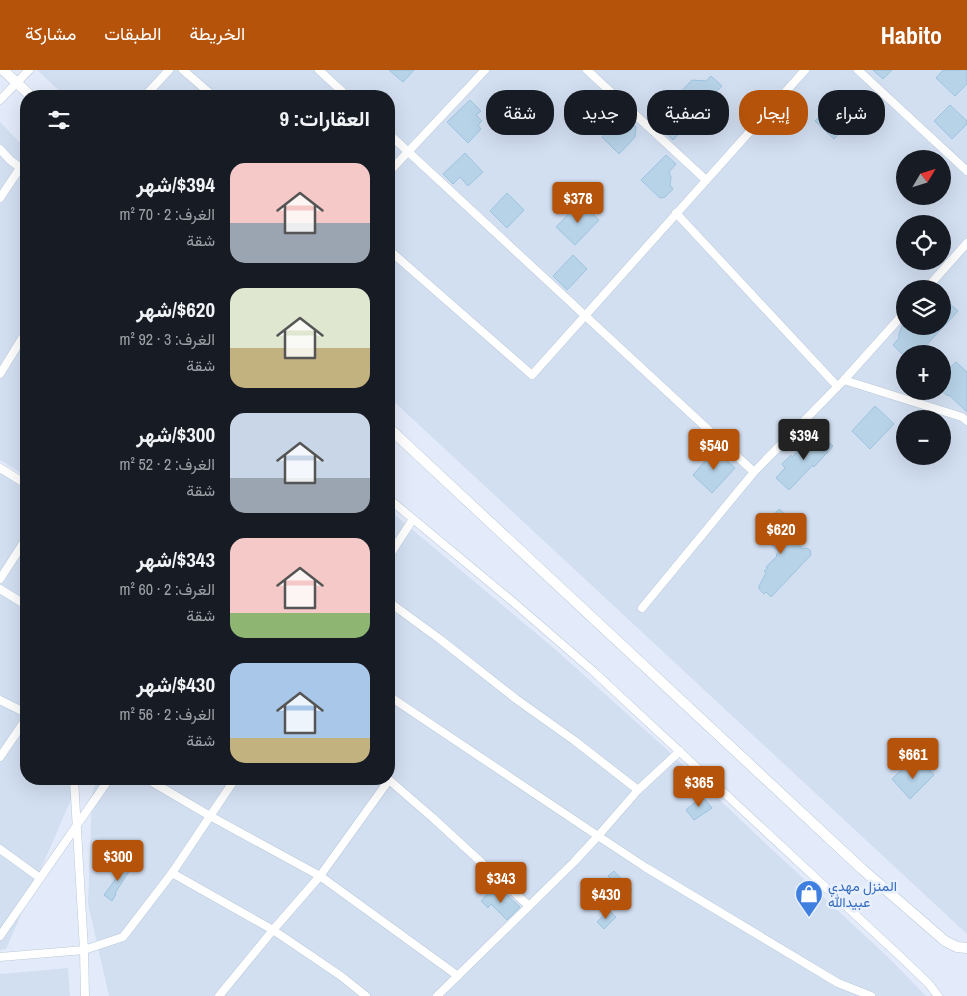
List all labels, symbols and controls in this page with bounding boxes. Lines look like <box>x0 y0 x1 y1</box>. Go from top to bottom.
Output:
text: Habito <box>881 19 942 51</box>
text: مشاركة <box>25 21 76 46</box>
text: الطبقات <box>104 21 161 46</box>
text: الخريطة <box>189 21 245 46</box>
chip: شقة <box>486 90 554 135</box>
chip: جديد <box>564 90 637 135</box>
chip: تصفية <box>647 90 729 135</box>
chip: إيجار <box>739 90 808 135</box>
chip: شراء <box>818 90 885 135</box>
text: العقارات: 9 <box>280 104 370 133</box>
icon: filters <box>45 106 73 134</box>
north arrow <box>896 150 951 205</box>
map controls <box>896 150 951 465</box>
text: $394/شهر <box>136 170 215 199</box>
pin: $378 <box>548 182 608 224</box>
icon: home <box>270 183 330 243</box>
text: $378 <box>563 187 593 209</box>
text: الغرف: 2 · 70 m² <box>119 203 215 225</box>
button: locate <box>896 215 951 270</box>
text: شقة <box>186 229 215 251</box>
button: layers <box>896 280 951 335</box>
text: $620/شهر <box>136 295 215 324</box>
icon: home <box>270 308 330 368</box>
text: الغرف: 3 · 92 m² <box>119 328 215 350</box>
button: + <box>896 345 951 400</box>
text: شقة <box>186 354 215 376</box>
button: − <box>896 410 951 465</box>
pin: $394 <box>774 418 834 461</box>
text: $300/شهر <box>136 420 215 449</box>
text: $394 <box>789 424 819 446</box>
pin: $540 <box>684 428 744 471</box>
icon: home <box>270 433 330 493</box>
text: $540 <box>699 434 729 456</box>
text: الغرف: 2 · 52 m² <box>119 453 215 475</box>
text: شقة <box>186 479 215 501</box>
pin: $620 <box>751 512 811 555</box>
text: $620 <box>766 518 796 540</box>
text: $343/شهر <box>136 545 215 574</box>
icon: home <box>270 558 330 618</box>
text: الغرف: 2 · 60 m² <box>119 578 215 600</box>
text: شقة <box>186 604 215 626</box>
text: $430/شهر <box>136 670 215 699</box>
icon: home <box>270 683 330 743</box>
text: الغرف: 2 · 56 m² <box>119 703 215 725</box>
text: شقة <box>186 729 215 751</box>
pin: $661 <box>883 738 943 780</box>
text: $661 <box>898 743 928 765</box>
pin: $365 <box>669 766 729 808</box>
text: $365 <box>684 771 714 793</box>
pin: $300 <box>88 840 148 882</box>
text: $300 <box>103 845 133 867</box>
pin: $343 <box>471 862 531 904</box>
text: $343 <box>486 867 516 889</box>
place label: المنزل مهدي عبيدالله <box>828 877 897 911</box>
pin: $430 <box>576 878 636 920</box>
shop icon: المنزل مهدي عبيدالله <box>794 879 824 918</box>
text: $430 <box>591 883 621 905</box>

